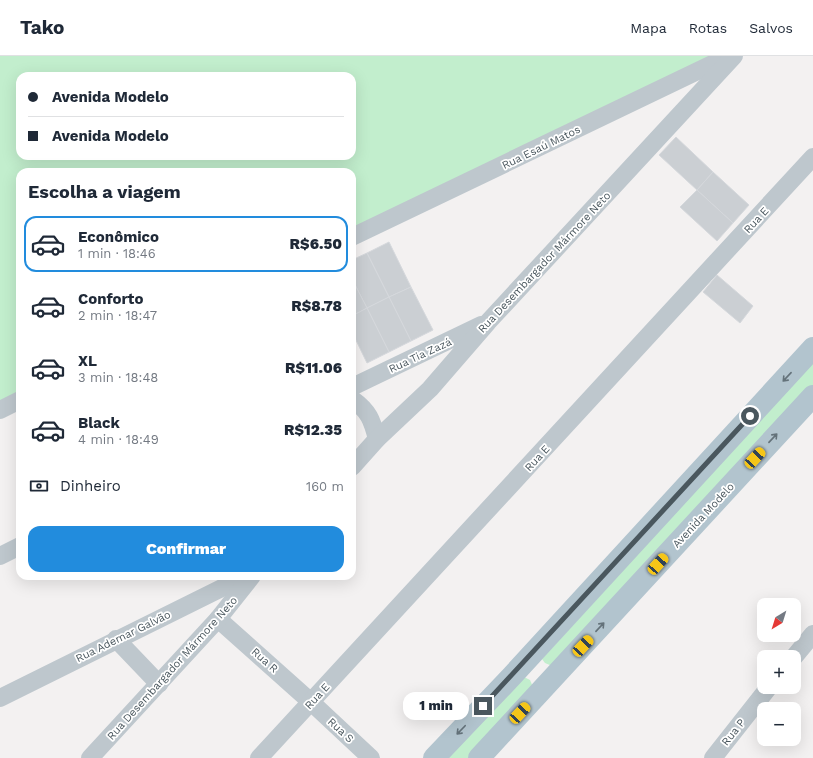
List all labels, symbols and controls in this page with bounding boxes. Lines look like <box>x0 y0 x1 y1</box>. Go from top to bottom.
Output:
text: Tako <box>20 16 64 39</box>
text: Mapa <box>630 20 667 36</box>
text: Rotas <box>689 20 727 36</box>
text: Salvos <box>749 20 793 36</box>
text: Avenida Modelo <box>52 88 169 106</box>
street label: Rua Esaú Matos <box>500 123 583 172</box>
text: Avenida Modelo <box>52 127 169 145</box>
text: Escolha a viagem <box>28 181 181 202</box>
street label: Rua Desembargador Mármore Neto <box>475 189 613 336</box>
street label: Rua E <box>741 205 772 236</box>
icon: car <box>30 226 66 262</box>
text: Econômico <box>78 228 159 246</box>
text: R$6.50 <box>290 235 342 253</box>
text: 1 min · 18:46 <box>78 246 156 261</box>
icon: car <box>30 288 66 324</box>
text: Conforto <box>78 290 143 308</box>
text: R$8.78 <box>291 297 342 315</box>
text: 2 min · 18:47 <box>78 308 157 323</box>
street label: Rua Tia Zazá <box>387 335 454 376</box>
icon: car <box>30 350 66 386</box>
text: XL <box>78 352 97 370</box>
text: R$11.06 <box>285 359 342 377</box>
text: 3 min · 18:48 <box>78 370 158 385</box>
one-way arrow <box>782 372 791 382</box>
route start <box>741 407 759 425</box>
icon: car <box>30 412 66 448</box>
text: Black <box>78 414 120 432</box>
text: R$12.35 <box>284 421 342 439</box>
text: 4 min · 18:49 <box>78 432 159 447</box>
one-way arrow <box>769 433 778 443</box>
street label: Rua E <box>522 443 553 474</box>
car <box>742 445 768 471</box>
icon: cash <box>28 475 50 497</box>
text: Dinheiro <box>60 477 121 495</box>
text: 160 m <box>306 479 344 494</box>
street label: Avenida Modelo <box>670 480 737 551</box>
button: Confirmar <box>28 526 344 572</box>
car <box>646 551 670 577</box>
street label: Rua Desembargador Mármore Neto <box>105 594 240 743</box>
north arrow <box>757 598 801 642</box>
map controls <box>757 598 801 746</box>
street label: Rua Ademar Galvão <box>74 608 173 665</box>
one-way arrow <box>596 622 605 632</box>
car <box>570 633 596 659</box>
street label: Rua R <box>249 645 281 675</box>
button: + <box>757 650 801 694</box>
street label: Rua E <box>302 681 333 712</box>
callout: 1 min <box>403 692 469 720</box>
route end <box>474 697 492 715</box>
text: 1 min <box>419 698 453 713</box>
car <box>507 700 533 726</box>
button: − <box>757 702 801 746</box>
street label: Rua S <box>325 715 356 746</box>
street label: Rua P <box>719 716 748 748</box>
one-way arrow <box>456 725 466 735</box>

